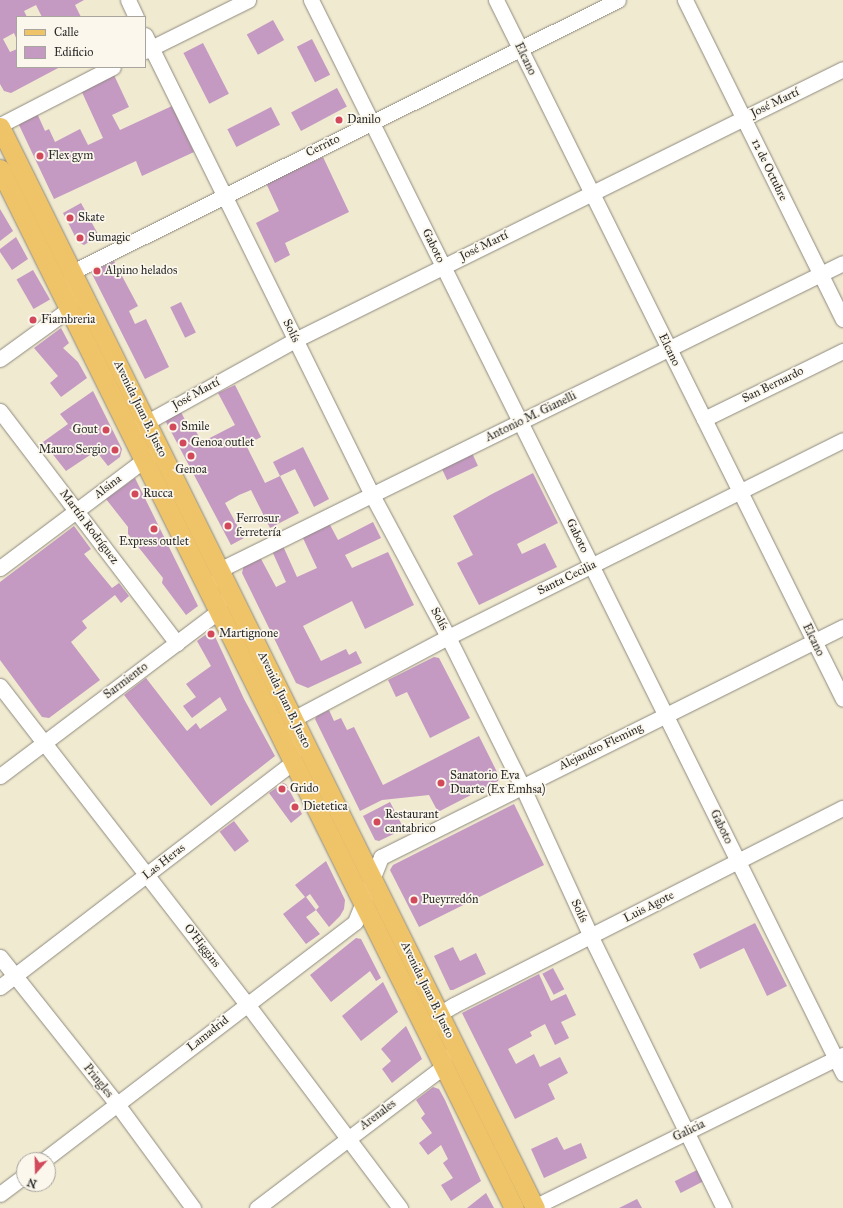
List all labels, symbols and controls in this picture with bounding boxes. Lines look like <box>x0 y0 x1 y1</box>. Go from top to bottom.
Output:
legend <box>16 16 146 68</box>
text: Calle <box>54 25 79 39</box>
street label: Elcano <box>511 40 539 78</box>
text: Edificio <box>54 45 93 59</box>
street label: José Martí <box>748 85 802 121</box>
place label: Danilo <box>347 113 381 127</box>
marker: Danilo <box>334 115 344 125</box>
street label: Cerrito <box>304 132 342 160</box>
street label: 12 de Octubre <box>748 137 790 203</box>
place label: Flex gym <box>48 149 93 163</box>
marker: Flex gym <box>35 151 45 161</box>
place label: Skate <box>78 211 105 225</box>
marker: Skate <box>65 213 75 223</box>
street label: Gaboto <box>419 227 447 265</box>
street label: José Martí <box>457 228 511 264</box>
place label: Sumagic <box>88 231 130 245</box>
marker: Sumagic <box>75 233 85 243</box>
place label: Alpino helados <box>105 264 177 278</box>
marker: Alpino helados <box>92 266 102 276</box>
place label: Fiambreria <box>41 313 95 327</box>
marker: Fiambreria <box>28 315 38 325</box>
street label: Solís <box>279 317 303 345</box>
street label: Elcano <box>655 331 683 369</box>
street label: Avenida Juan B. Justo <box>110 358 170 460</box>
street label: San Bernardo <box>740 364 806 406</box>
street label: José Martí <box>170 375 222 413</box>
street label: Antonio M. Gianelli <box>483 389 579 445</box>
place label: Smile <box>181 420 209 434</box>
marker: Smile <box>168 422 178 432</box>
place label: Gout <box>72 423 98 437</box>
marker: Gout <box>101 425 111 435</box>
place label: Genoa outlet <box>191 436 254 450</box>
marker: Genoa outlet <box>178 438 188 448</box>
place label: Mauro Sergio <box>39 443 107 457</box>
marker: Mauro Sergio <box>110 445 120 455</box>
marker: Genoa <box>186 451 196 461</box>
place label: Genoa <box>175 463 207 477</box>
street label: Alsina <box>91 472 125 502</box>
street label: Martín Rodríguez <box>56 487 122 567</box>
place label: Rucca <box>143 487 173 501</box>
marker: Rucca <box>130 489 140 499</box>
place label: Ferrosur ferretería <box>236 512 281 540</box>
street label: Gaboto <box>563 517 591 555</box>
marker: Ferrosur ferretería <box>223 521 233 531</box>
marker: Express outlet <box>149 524 159 534</box>
place label: Express outlet <box>119 535 189 549</box>
street label: Santa Cecilia <box>535 558 599 598</box>
street label: Solís <box>427 605 451 633</box>
street label: Elcano <box>799 621 827 659</box>
place label: Martignone <box>219 627 278 641</box>
marker: Martignone <box>206 629 216 639</box>
street label: Avenida Juan B. Justo <box>254 649 314 751</box>
street label: Sarmiento <box>101 660 151 702</box>
street label: Alejandro Fleming <box>557 720 645 774</box>
place label: Sanatorio Eva Duarte (Ex Emhsa) <box>450 769 545 797</box>
marker: Sanatorio Eva Duarte (Ex Emhsa) <box>435 777 447 789</box>
place label: Grido <box>290 782 319 796</box>
marker: Grido <box>277 784 287 794</box>
place label: Dietetica <box>303 800 348 814</box>
marker: Dietetica <box>290 802 300 812</box>
place label: Restaurant cantabrico <box>385 808 439 836</box>
street label: Gaboto <box>707 808 735 846</box>
marker: Restaurant cantabrico <box>372 817 382 827</box>
street label: Las Heras <box>140 841 188 883</box>
street label: Luis Agote <box>621 888 677 926</box>
place label: Pueyrredón <box>422 893 478 907</box>
marker: Pueyrredón <box>409 895 419 905</box>
street label: Solís <box>567 897 591 925</box>
street label: O'Higgins <box>181 921 223 971</box>
street label: Avenida Juan B. Justo <box>397 939 457 1041</box>
street label: Lamadrid <box>184 1013 232 1055</box>
street label: Pringles <box>80 1061 116 1101</box>
street label: Arenales <box>357 1097 399 1133</box>
street label: Galicia <box>671 1117 707 1145</box>
north arrow <box>16 1152 56 1192</box>
text: N <box>25 1175 39 1191</box>

